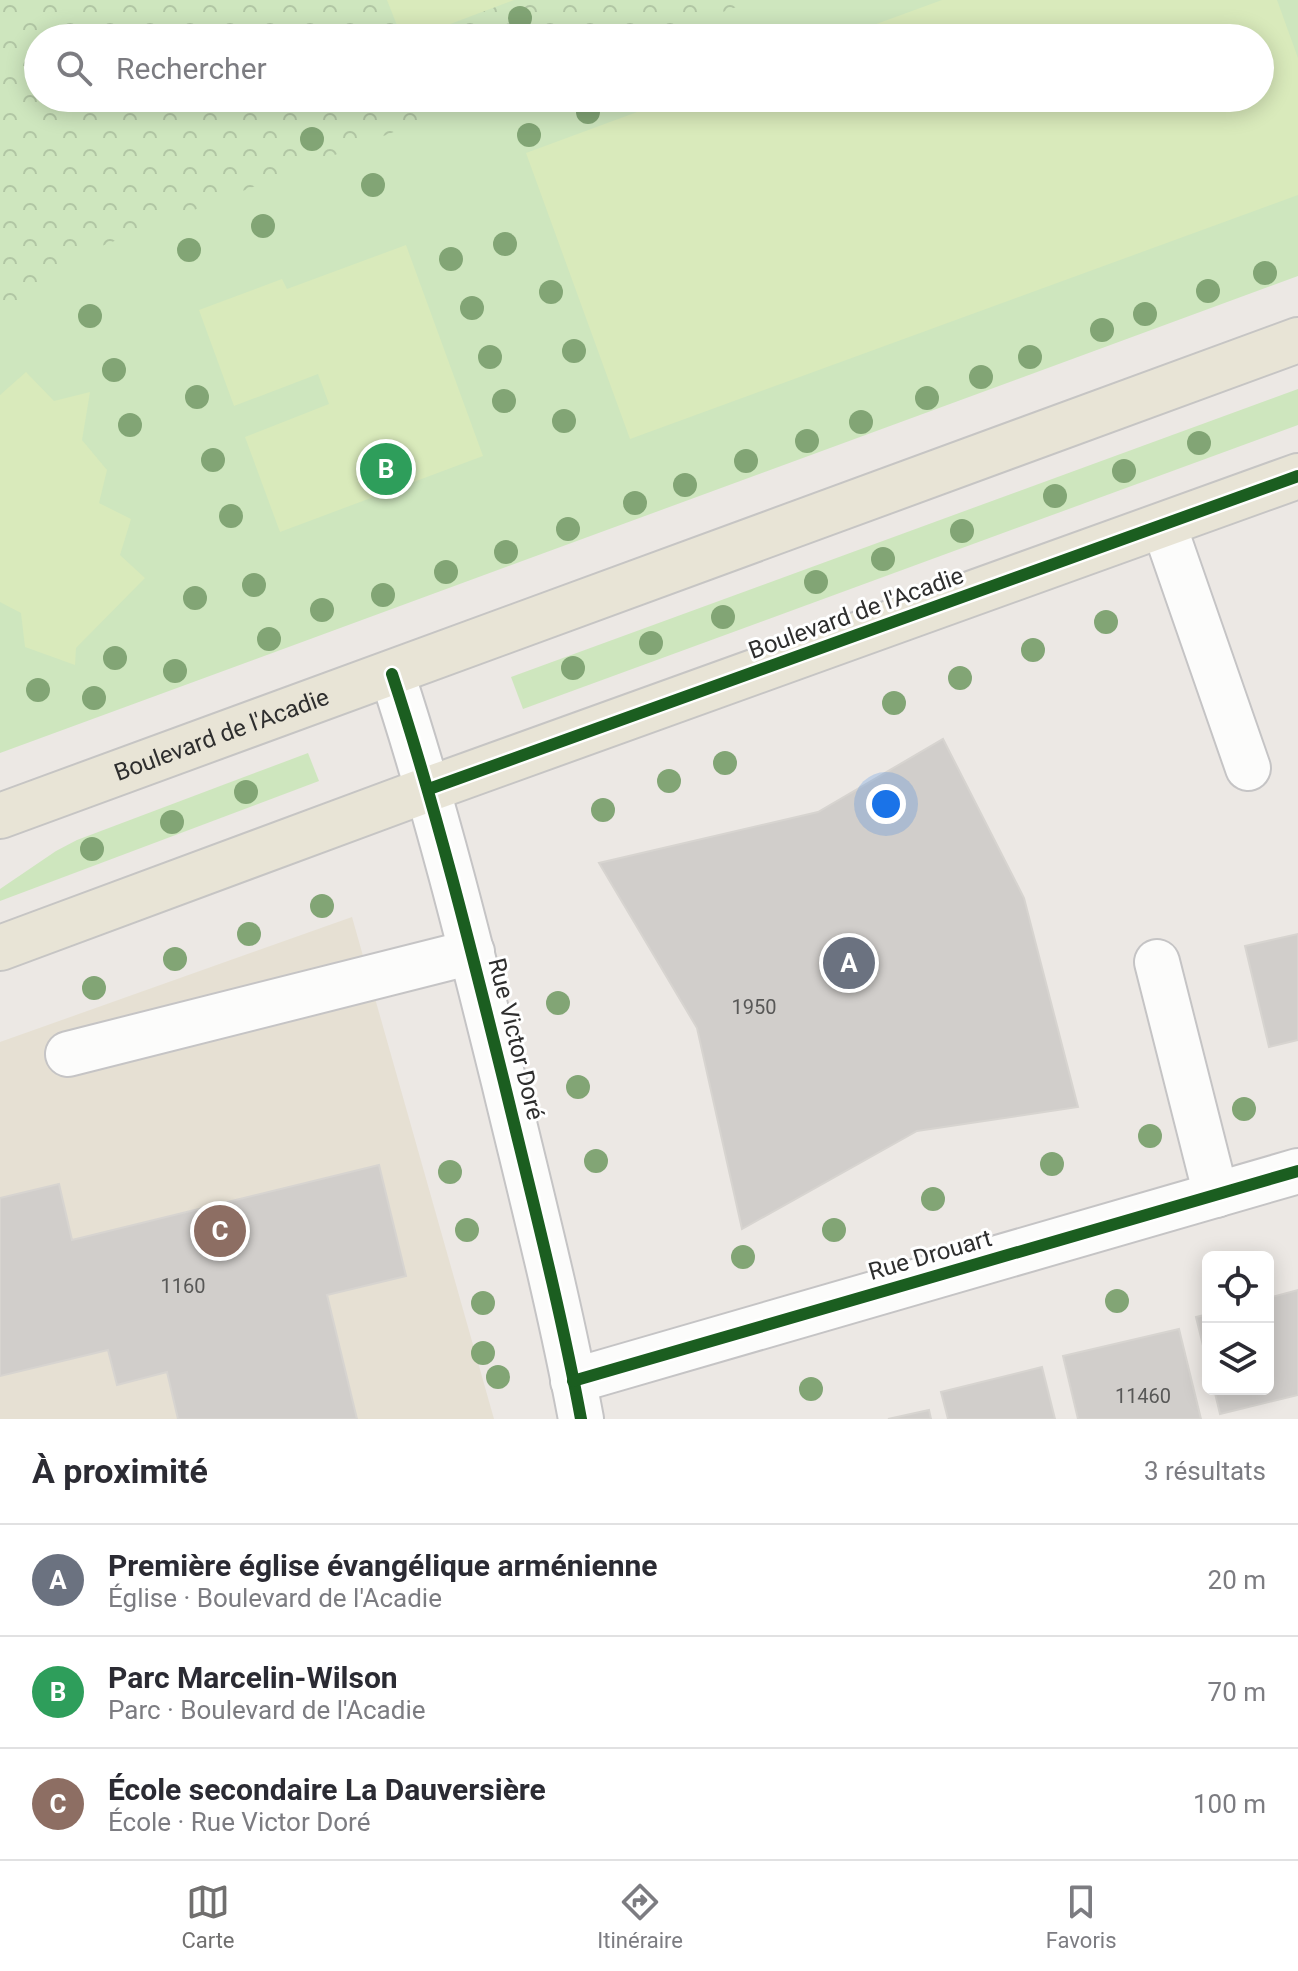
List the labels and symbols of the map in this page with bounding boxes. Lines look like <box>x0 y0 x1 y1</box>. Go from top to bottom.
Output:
pin: B <box>360 439 412 499</box>
street label: Boulevard de l'Acadie <box>745 561 967 665</box>
street label: Boulevard de l'Acadie <box>110 683 333 787</box>
your location <box>866 784 906 824</box>
pin: A <box>823 933 875 993</box>
street label: Rue Victor Doré <box>482 955 550 1123</box>
house number: 1950 <box>732 995 776 1019</box>
pin: C <box>194 1201 246 1261</box>
street label: Rue Drouart <box>865 1224 995 1286</box>
house number: 1160 <box>161 1274 205 1298</box>
house number: 11460 <box>1115 1384 1171 1408</box>

